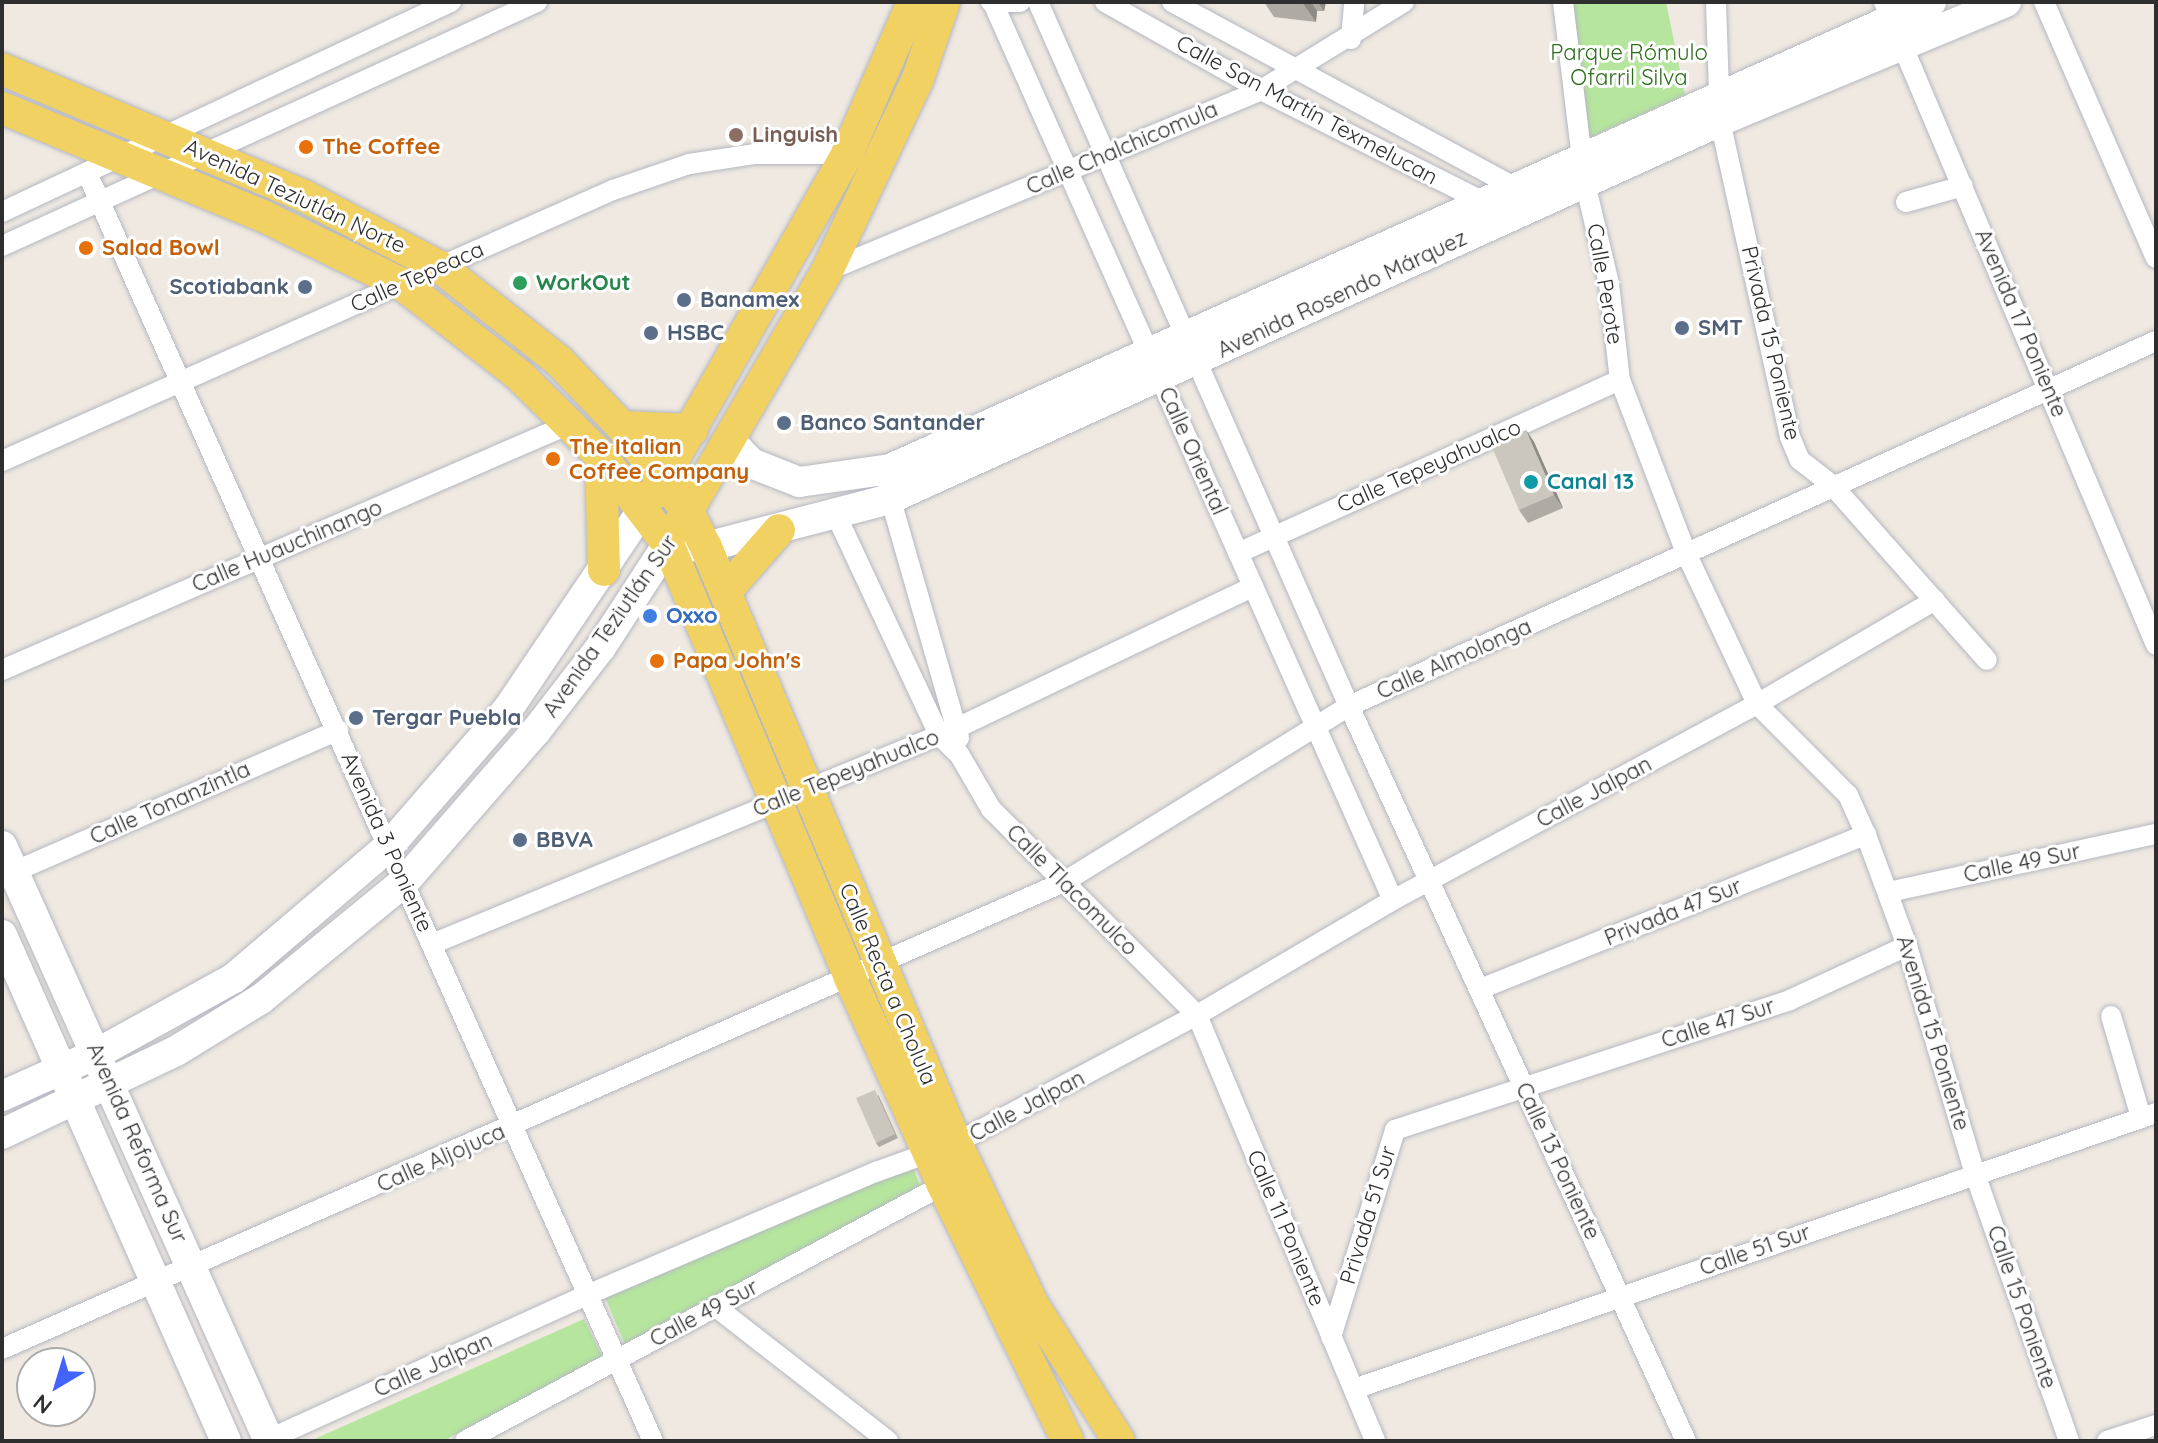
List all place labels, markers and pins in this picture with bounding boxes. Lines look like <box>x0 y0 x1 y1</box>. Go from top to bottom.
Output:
place label: Linguish <box>752 122 838 148</box>
marker: Linguish <box>727 126 745 144</box>
place label: The Coffee <box>322 134 441 160</box>
marker: The Coffee <box>297 138 315 156</box>
place label: Salad Bowl <box>102 235 220 261</box>
marker: Salad Bowl <box>77 239 95 257</box>
place label: WorkOut <box>536 270 631 296</box>
place label: Scotiabank <box>169 274 289 300</box>
marker: WorkOut <box>511 274 529 292</box>
marker: Scotiabank <box>296 278 314 296</box>
place label: Banamex <box>700 287 799 313</box>
marker: Banamex <box>675 291 693 309</box>
place label: SMT <box>1698 315 1743 341</box>
marker: SMT <box>1673 319 1691 337</box>
place label: HSBC <box>667 320 724 346</box>
marker: HSBC <box>642 324 660 342</box>
place label: Banco Santander <box>800 410 985 436</box>
marker: Banco Santander <box>775 414 793 432</box>
place label: The Italian Coffee Company <box>569 433 749 484</box>
marker: The Italian Coffee Company <box>544 450 562 468</box>
place label: Canal 13 <box>1547 469 1634 495</box>
marker: Canal 13 <box>1522 473 1540 491</box>
place label: Oxxo <box>666 603 718 629</box>
marker: Oxxo <box>641 607 659 625</box>
place label: Papa John's <box>673 648 801 674</box>
marker: Papa John's <box>648 652 666 670</box>
place label: Tergar Puebla <box>372 705 521 731</box>
marker: Tergar Puebla <box>347 709 365 727</box>
place label: BBVA <box>536 827 593 853</box>
marker: BBVA <box>511 831 529 849</box>

